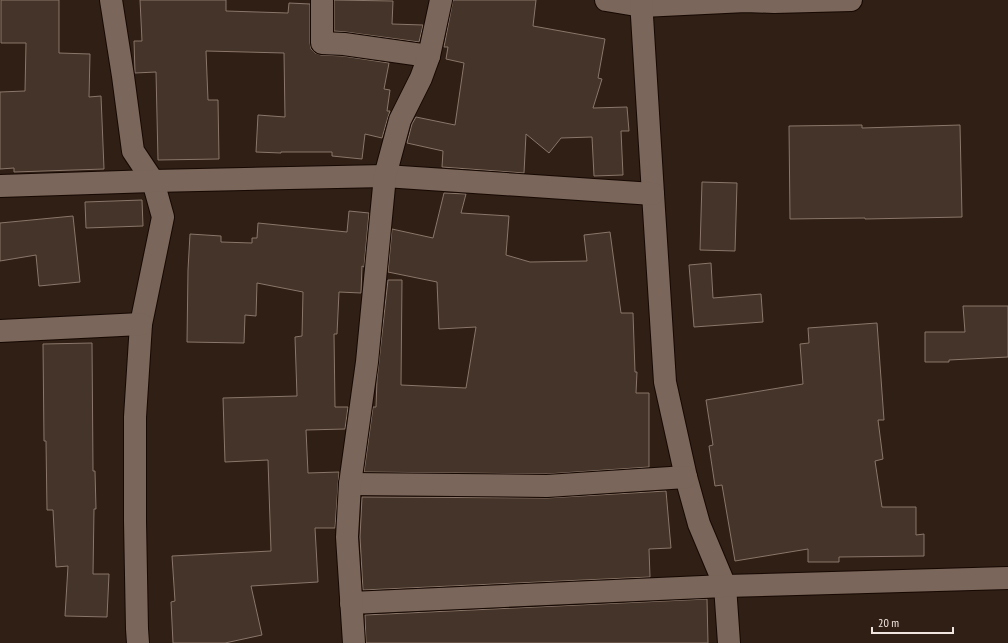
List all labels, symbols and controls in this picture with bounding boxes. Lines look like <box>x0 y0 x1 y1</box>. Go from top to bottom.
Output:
scale bar <box>872 609 953 635</box>
text: 20 m <box>878 615 899 630</box>

